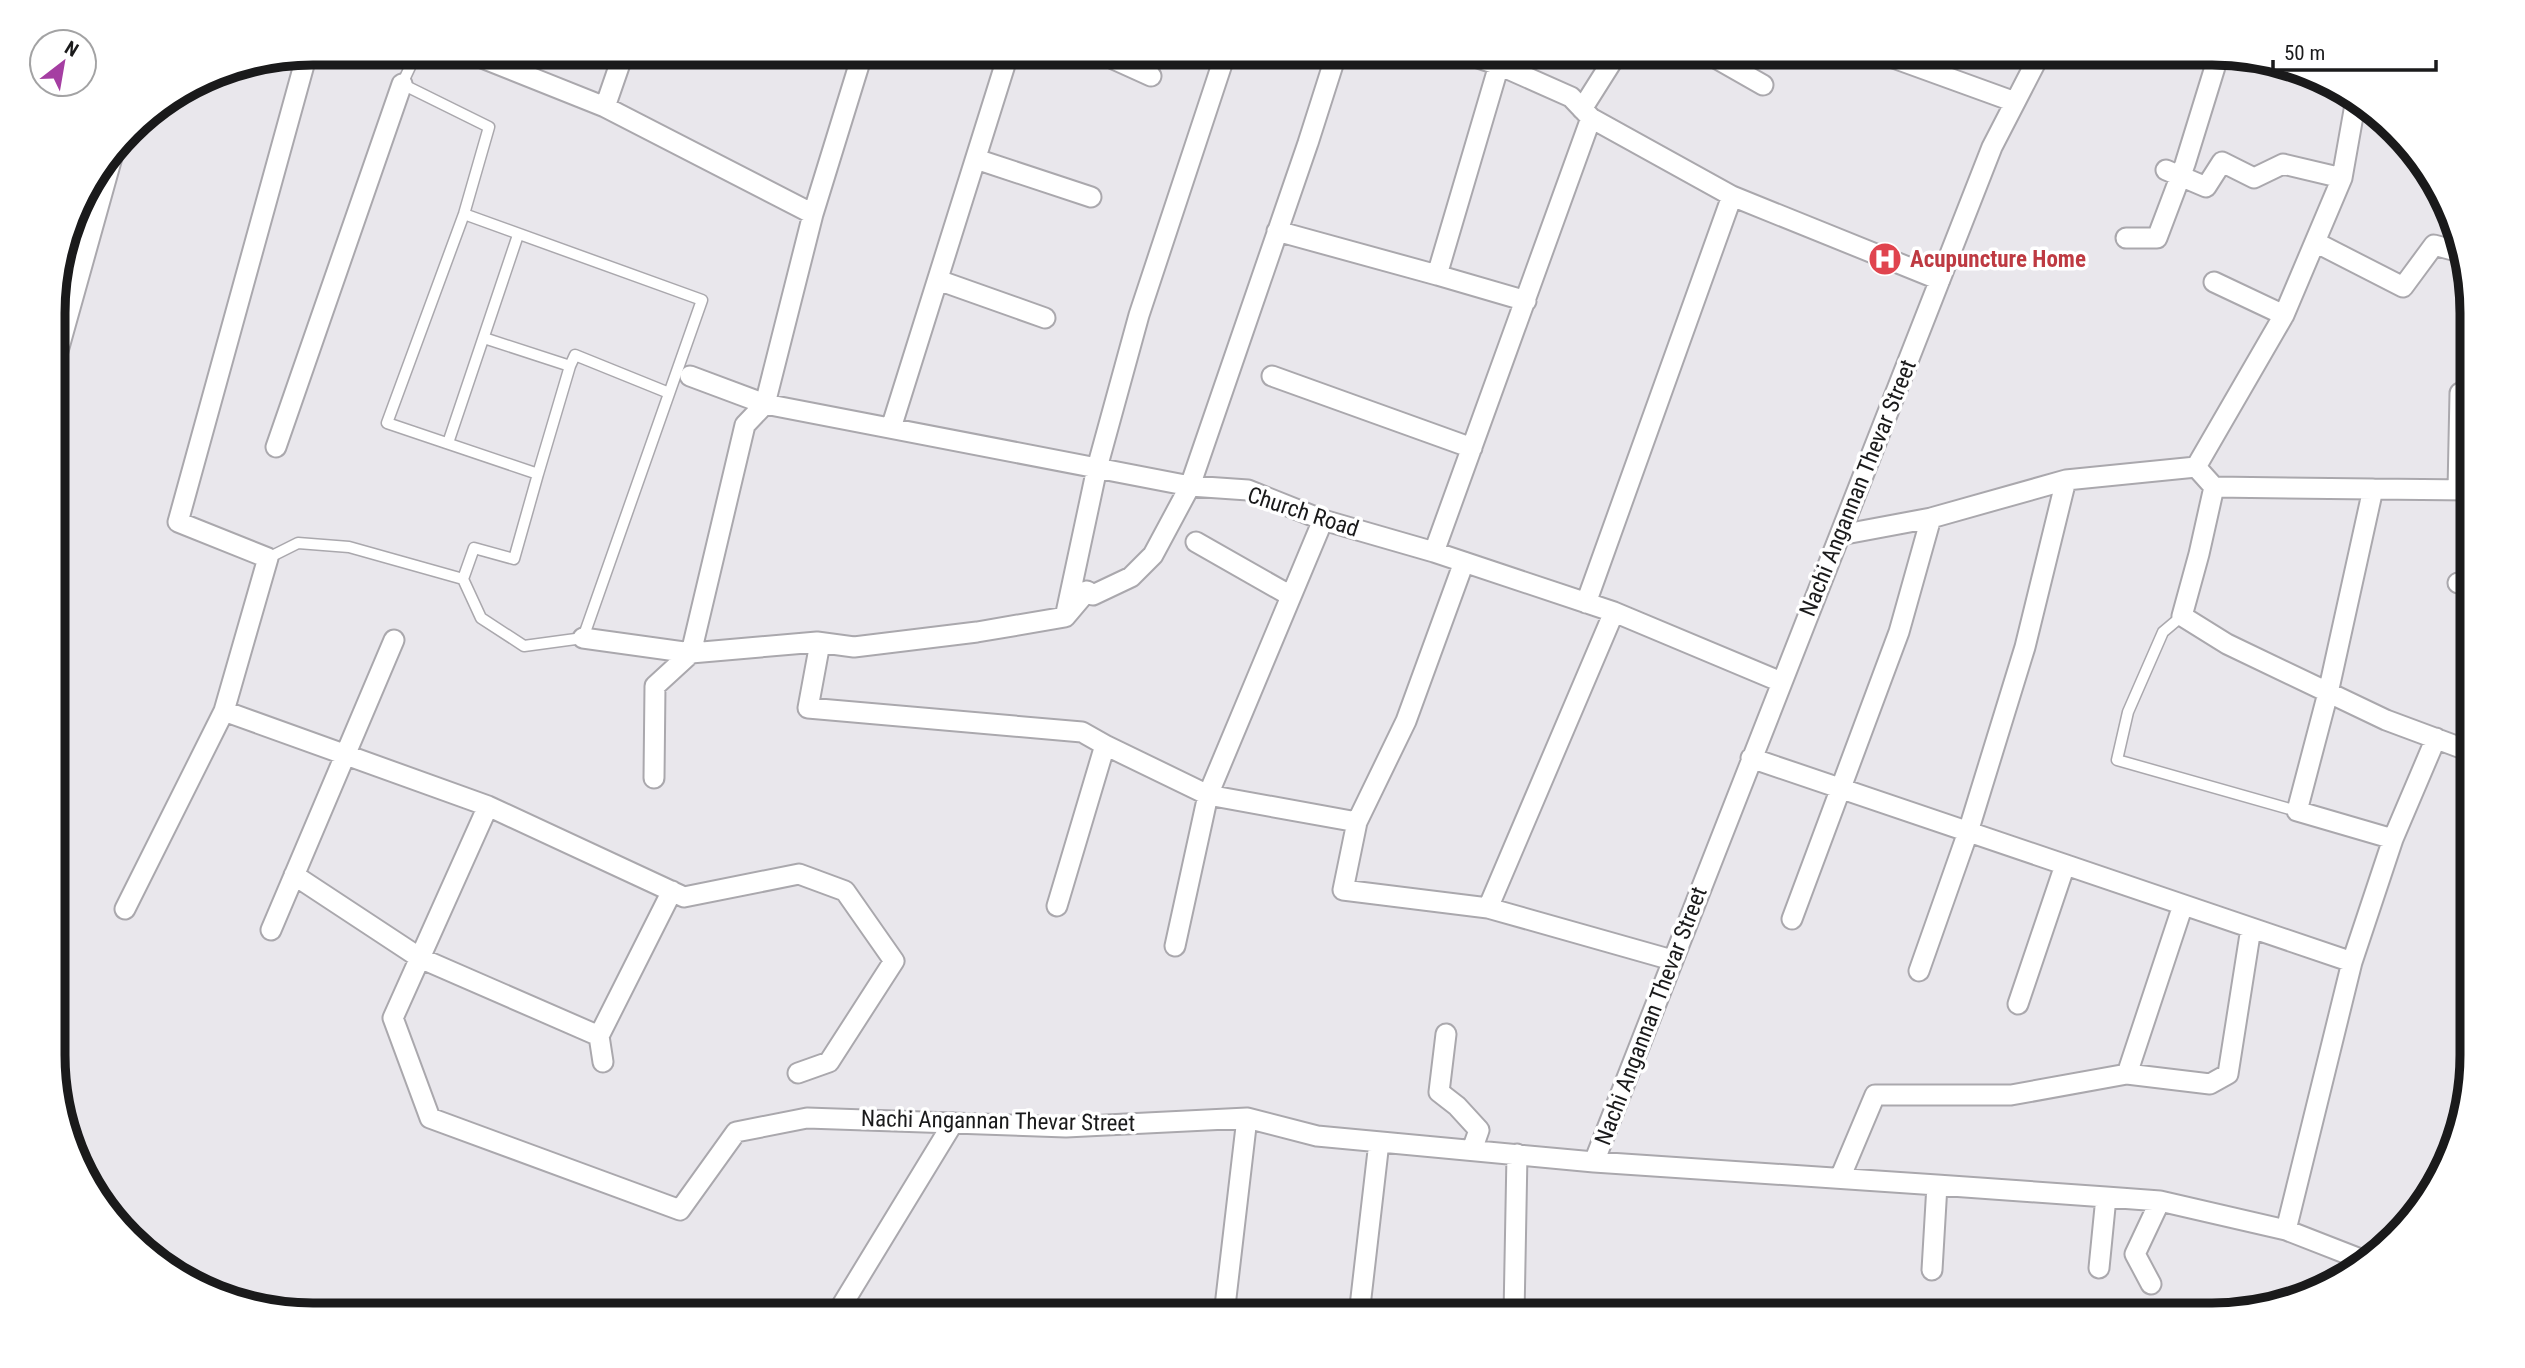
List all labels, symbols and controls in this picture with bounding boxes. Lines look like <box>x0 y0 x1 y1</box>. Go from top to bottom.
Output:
north arrow <box>28 28 98 98</box>
scale bar <box>2273 28 2436 72</box>
text: N <box>61 36 82 62</box>
text: 50 m <box>2284 41 2325 65</box>
hospital icon: Acupuncture Home <box>1866 240 1904 278</box>
place label: Acupuncture Home <box>1910 246 2086 273</box>
street label: Nachi Angannan Thevar Street <box>1794 356 1922 620</box>
street label: Church Road <box>1244 481 1362 543</box>
street label: Nachi Angannan Thevar Street <box>1589 883 1713 1149</box>
street label: Nachi Angannan Thevar Street <box>861 1105 1135 1137</box>

